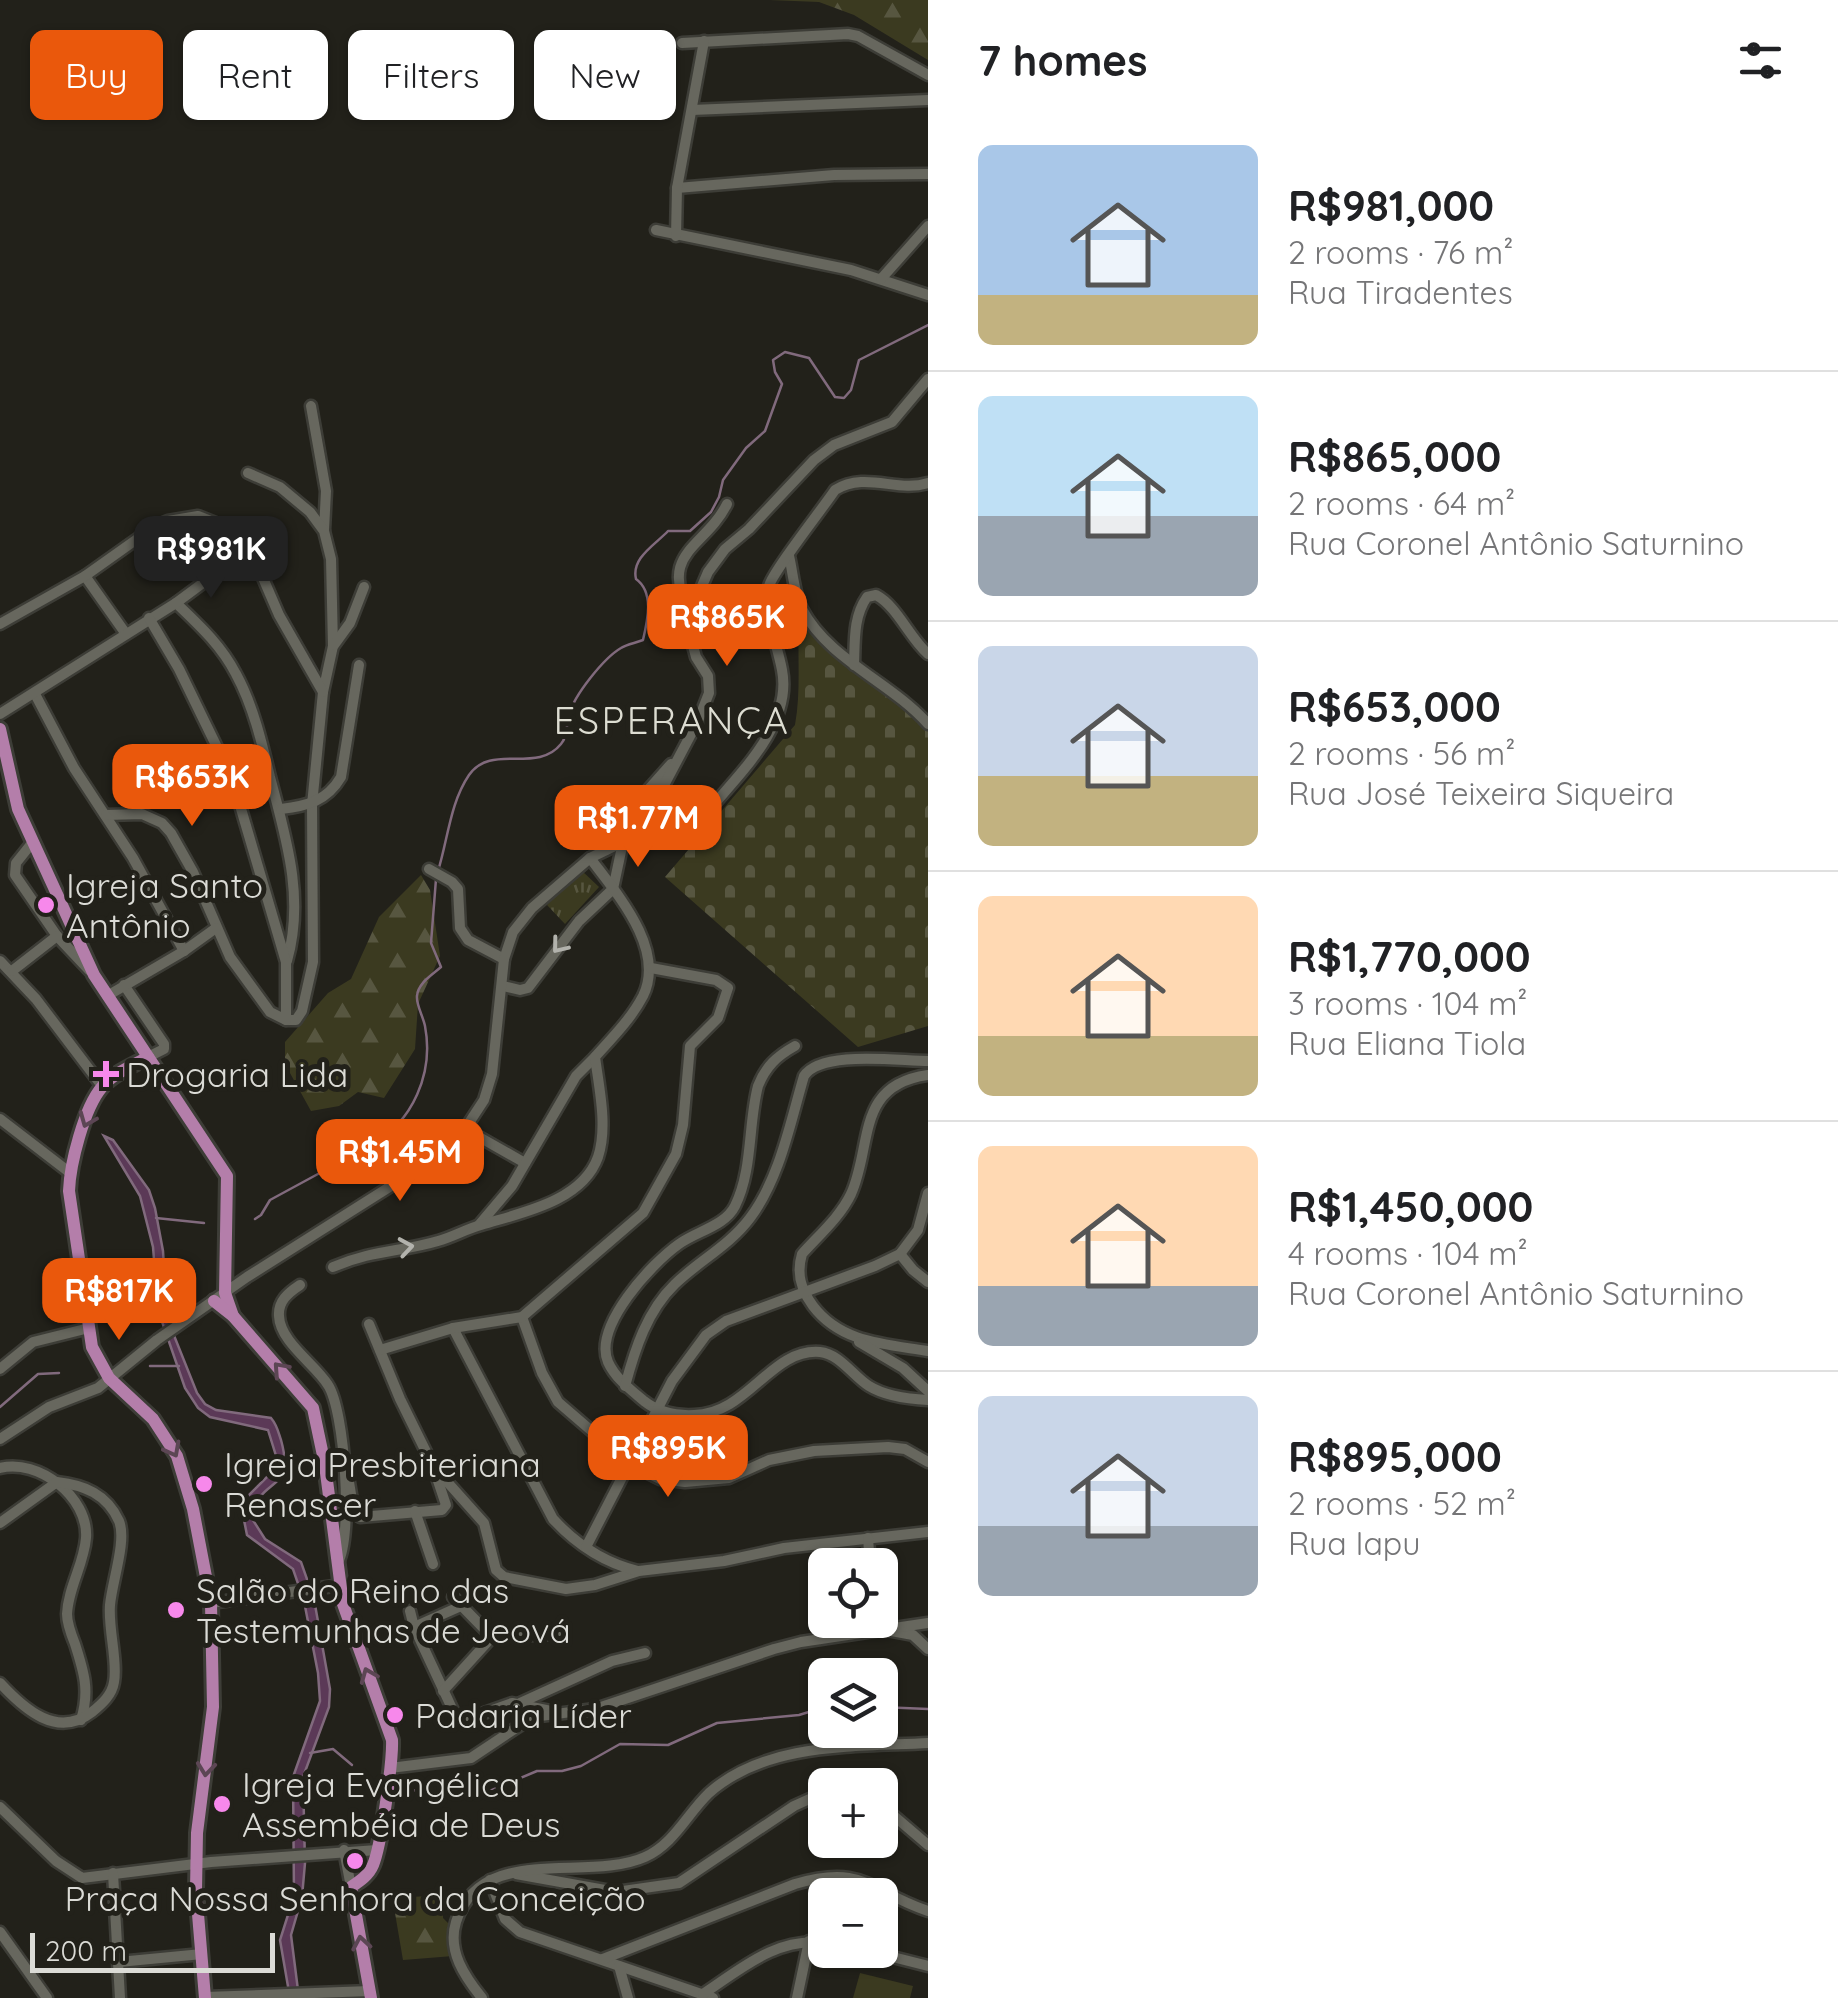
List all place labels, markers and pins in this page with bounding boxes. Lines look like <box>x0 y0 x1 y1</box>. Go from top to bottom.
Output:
pin: R$981K <box>130 516 292 601</box>
pin: R$865K <box>646 584 808 669</box>
pin: R$653K <box>111 744 273 829</box>
pin: R$1.77M <box>546 785 730 870</box>
place label: Igreja Santo Antônio <box>66 863 263 947</box>
marker: Igreja Santo Antônio <box>35 894 57 916</box>
place label: Drogaria Lida <box>126 1052 348 1096</box>
marker: Drogaria Lida <box>95 1063 117 1085</box>
pin: R$1.45M <box>308 1119 492 1204</box>
pin: R$817K <box>38 1258 200 1343</box>
pin: R$895K <box>587 1415 749 1500</box>
place label: Igreja Presbiteriana Renascer <box>224 1442 541 1526</box>
marker: Igreja Presbiteriana Renascer <box>193 1473 215 1495</box>
place label: Salão do Reino das Testemunhas de Jeová <box>196 1568 571 1652</box>
marker: Salão do Reino das Testemunhas de Jeová <box>165 1599 187 1621</box>
place label: Padaria Líder <box>415 1693 632 1737</box>
marker: Padaria Líder <box>384 1704 406 1726</box>
place label: Igreja Evangélica Assembéia de Deus <box>242 1762 561 1846</box>
marker: Igreja Evangélica Assembéia de Deus <box>211 1793 233 1815</box>
marker: Praça Nossa Senhora da Conceição <box>344 1850 366 1872</box>
place label: Praça Nossa Senhora da Conceição <box>64 1876 646 1920</box>

